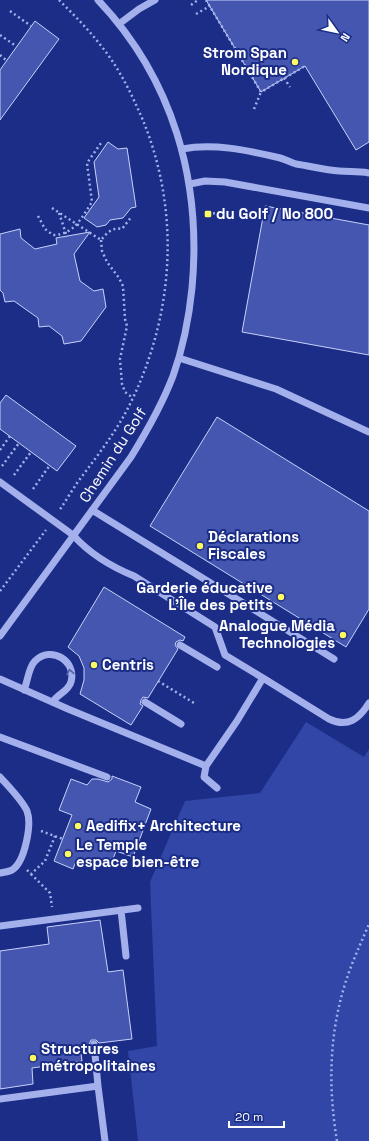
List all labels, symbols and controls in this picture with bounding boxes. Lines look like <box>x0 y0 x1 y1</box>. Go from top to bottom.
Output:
north arrow <box>317 12 357 52</box>
text: N <box>338 31 353 44</box>
place label: Strom Span Nordique <box>203 43 287 79</box>
marker: Strom Span Nordique <box>290 57 300 67</box>
place label: du Golf / No 800 <box>216 204 333 223</box>
marker: du Golf / No 800 <box>203 209 213 219</box>
street label: Chemin du Golf <box>75 403 151 506</box>
place label: Déclarations Fiscales <box>208 527 299 563</box>
marker: Déclarations Fiscales <box>195 541 205 551</box>
place label: Garderie éducative L'Île des petits <box>136 578 273 614</box>
marker: Garderie éducative L'Île des petits <box>276 592 286 602</box>
place label: Analogue Média Technologies <box>219 616 335 652</box>
marker: Analogue Média Technologies <box>338 630 348 640</box>
place label: Centris <box>102 655 154 674</box>
marker: Centris <box>89 660 99 670</box>
one-way arrow <box>67 668 75 675</box>
place label: Aedifix+ Architecture <box>86 816 241 835</box>
marker: Aedifix+ Architecture <box>73 821 83 831</box>
place label: Le Temple espace bien-être <box>76 835 200 871</box>
marker: Le Temple espace bien-être <box>63 849 73 859</box>
place label: Structures métropolitaines <box>41 1039 156 1075</box>
marker: Structures métropolitaines <box>28 1053 38 1063</box>
scale bar <box>229 1103 284 1129</box>
text: 20 m <box>235 1109 263 1125</box>

